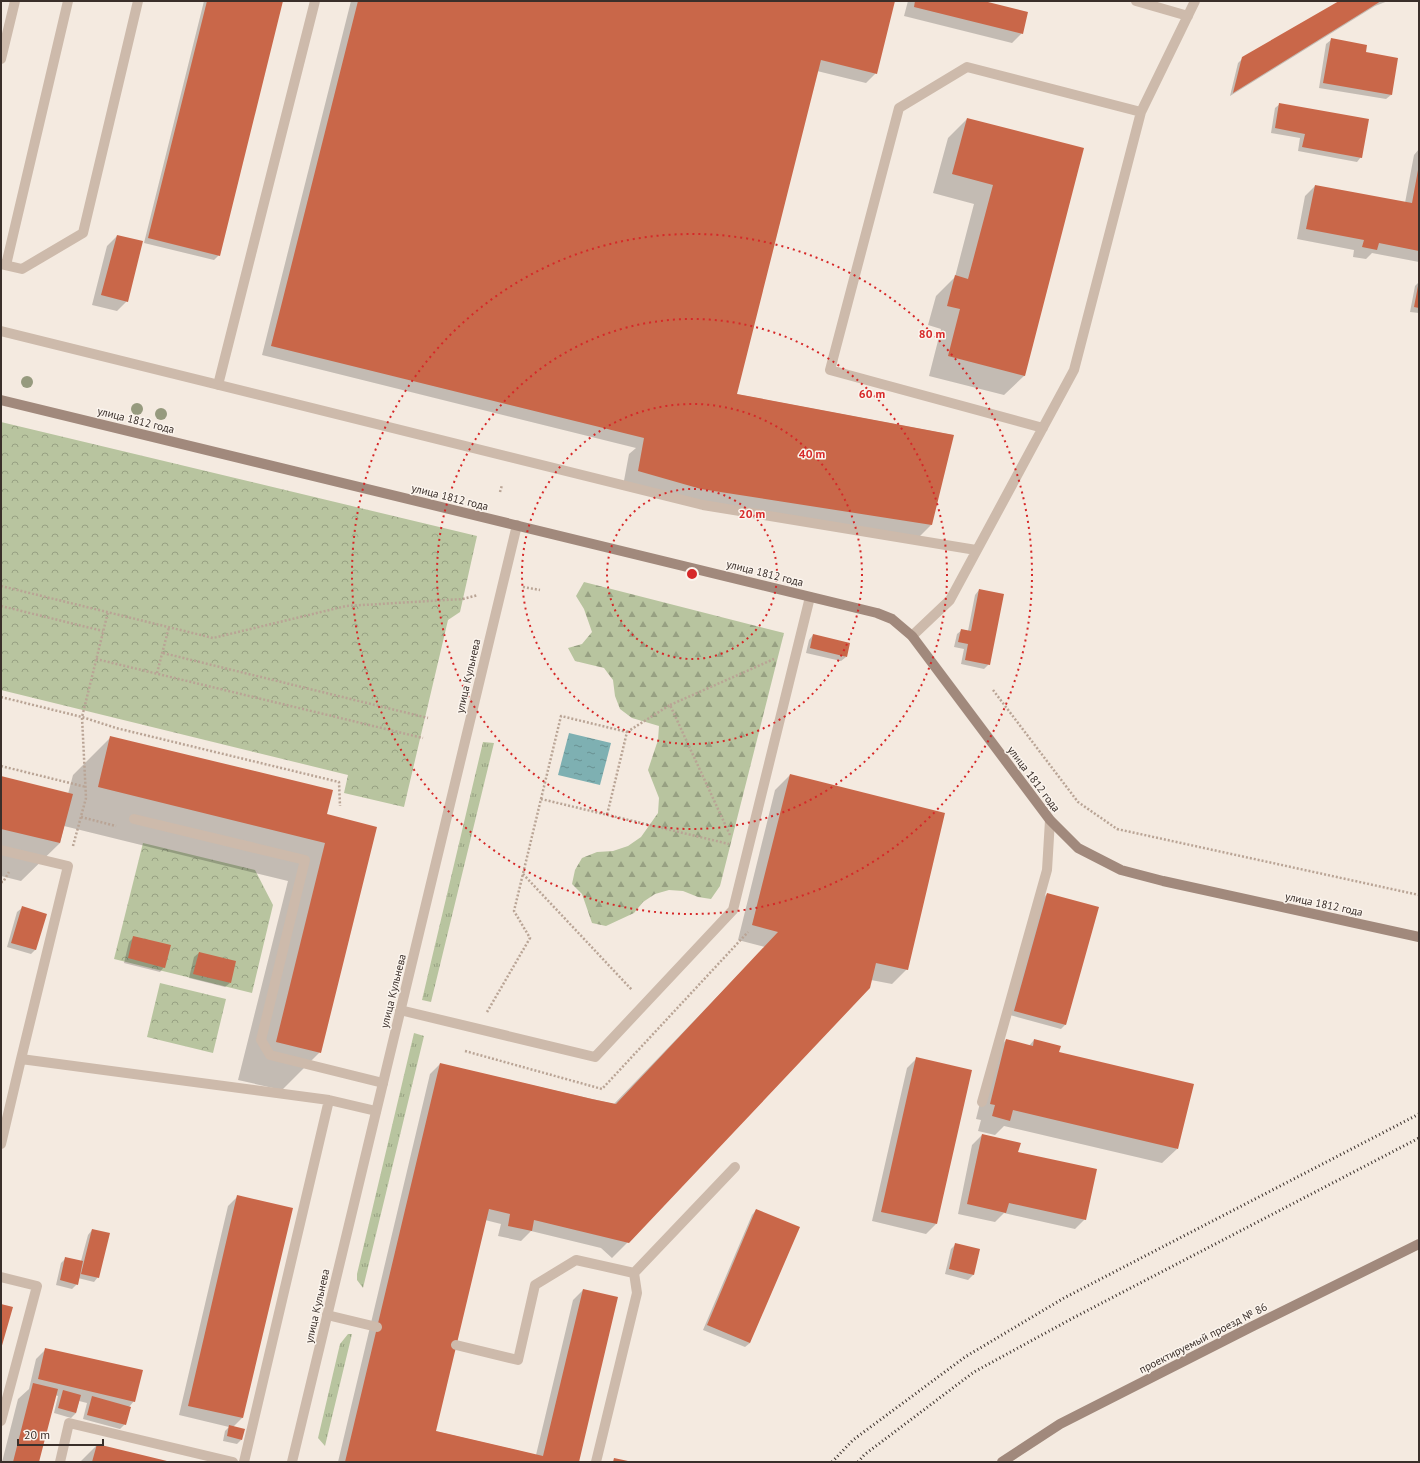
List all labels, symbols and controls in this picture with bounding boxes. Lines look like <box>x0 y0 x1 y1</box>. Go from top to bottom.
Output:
text: 80 m <box>919 326 945 341</box>
text: 60 m <box>859 386 885 401</box>
street label: улица 1812 года <box>96 404 176 436</box>
text: 40 m <box>799 446 825 461</box>
street label: улица 1812 года <box>410 481 490 513</box>
text: 20 m <box>739 506 765 521</box>
street label: улица 1812 года <box>725 557 805 589</box>
centre of rings <box>685 567 699 581</box>
street label: улица Кульнева <box>453 638 483 714</box>
street label: улица 1812 года <box>1005 743 1063 815</box>
street label: улица 1812 года <box>1284 889 1364 919</box>
street label: улица Кульнева <box>377 953 409 1029</box>
street label: улица Кульнева <box>302 1268 332 1344</box>
street label: проектируемый проезд № 86 <box>1137 1300 1269 1376</box>
scale bar <box>18 1421 103 1447</box>
text: 20 m <box>24 1427 50 1442</box>

